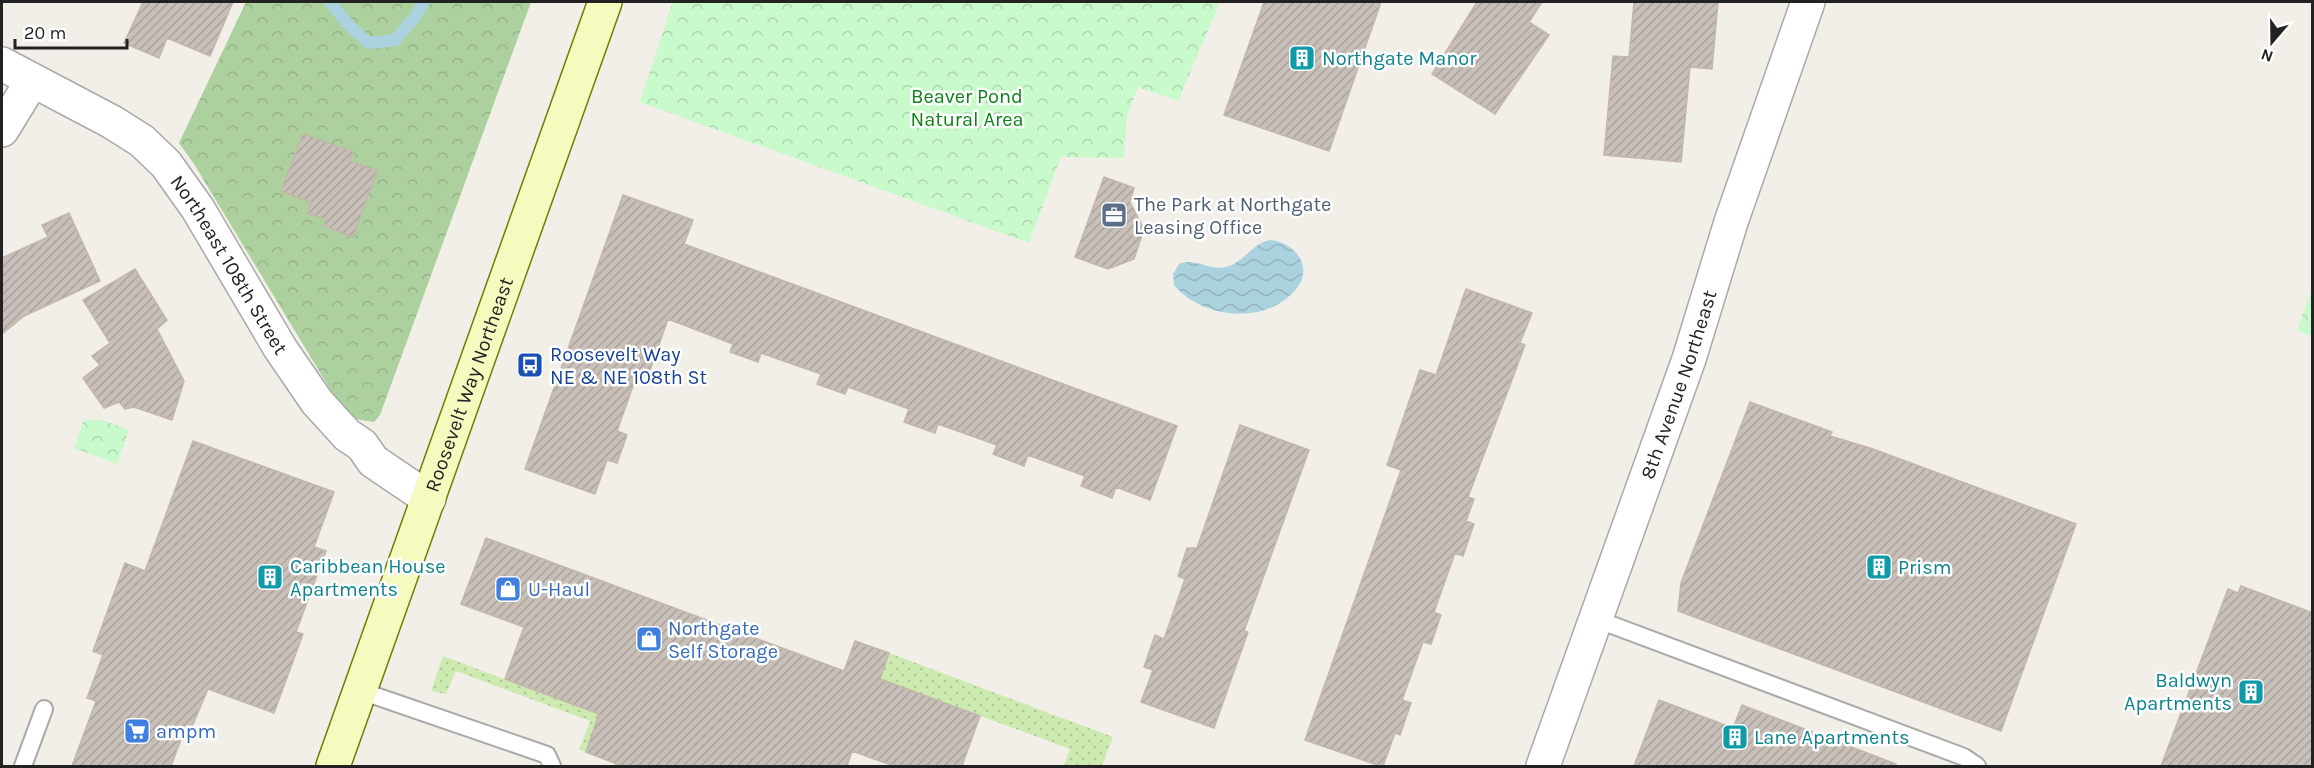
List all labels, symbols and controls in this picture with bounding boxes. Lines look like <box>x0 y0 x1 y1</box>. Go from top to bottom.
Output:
scale bar <box>15 12 128 50</box>
north arrow <box>2242 12 2302 72</box>
text: 20 m <box>24 22 66 44</box>
building icon: Northgate Manor <box>1287 43 1317 73</box>
text: N <box>2258 45 2276 67</box>
place label: Northgate Manor <box>1322 47 1477 70</box>
park label: Beaver Pond Natural Area <box>911 85 1023 131</box>
street label: Northeast 108th Street <box>166 170 293 359</box>
place label: The Park at Northgate Leasing Office <box>1134 193 1331 239</box>
office icon: The Park at Northgate Leasing Office <box>1099 200 1129 230</box>
street label: Roosevelt Way Northeast <box>420 274 518 495</box>
street label: 8th Avenue Northeast <box>1635 287 1721 482</box>
place label: Roosevelt Way NE & NE 108th St <box>550 343 708 389</box>
bus stop icon: Roosevelt Way NE & NE 108th St <box>515 350 545 380</box>
building icon: Prism <box>1864 552 1894 582</box>
place label: Caribbean House Apartments <box>290 555 445 601</box>
place label: Prism <box>1898 556 1951 579</box>
building icon: Caribbean House Apartments <box>255 562 285 592</box>
shop icon: U-Haul <box>493 574 523 604</box>
place label: U-Haul <box>528 578 590 601</box>
place label: Northgate Self Storage <box>668 617 778 663</box>
shop icon: Northgate Self Storage <box>634 624 664 654</box>
place label: Baldwyn Apartments <box>2124 669 2232 715</box>
building icon: Baldwyn Apartments <box>2236 677 2266 707</box>
supermarket icon: ampm <box>122 716 152 746</box>
place label: ampm <box>156 720 216 743</box>
building icon: Lane Apartments <box>1720 722 1750 752</box>
place label: Lane Apartments <box>1754 726 1909 749</box>

